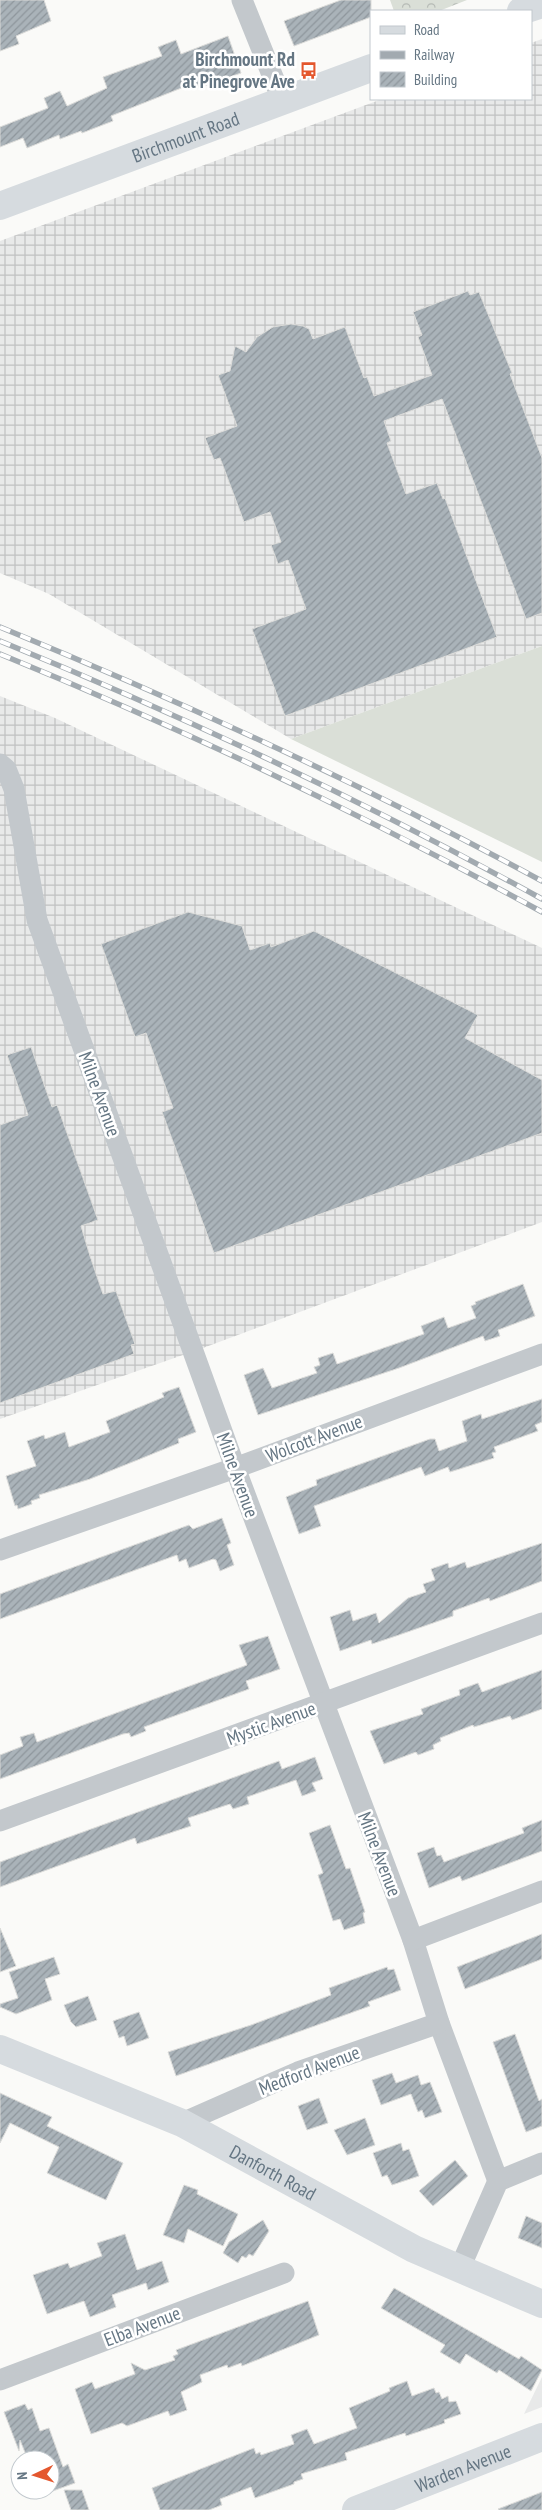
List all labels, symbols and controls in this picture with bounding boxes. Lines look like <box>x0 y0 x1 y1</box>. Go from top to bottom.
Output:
legend <box>370 10 532 100</box>
text: Road <box>414 20 440 39</box>
text: Railway <box>414 45 455 64</box>
place label: Birchmount Rd at Pinegrove Ave <box>182 47 295 93</box>
bus stop icon: Birchmount Rd at Pinegrove Ave <box>299 60 319 80</box>
text: Building <box>414 70 457 89</box>
street label: Birchmount Road <box>129 106 242 168</box>
street label: Milne Avenue <box>74 1048 126 1140</box>
street label: Wolcott Avenue <box>262 1409 366 1467</box>
street label: Milne Avenue <box>212 1429 264 1521</box>
street label: Mystic Avenue <box>223 1696 319 1750</box>
street label: Milne Avenue <box>353 1808 407 1900</box>
street label: Medford Avenue <box>255 2040 363 2100</box>
street label: Danforth Road <box>226 2139 320 2206</box>
street label: Elba Avenue <box>100 2300 184 2352</box>
street label: Warden Avenue <box>412 2438 515 2498</box>
north arrow <box>10 2450 60 2500</box>
text: N <box>13 2472 31 2480</box>

